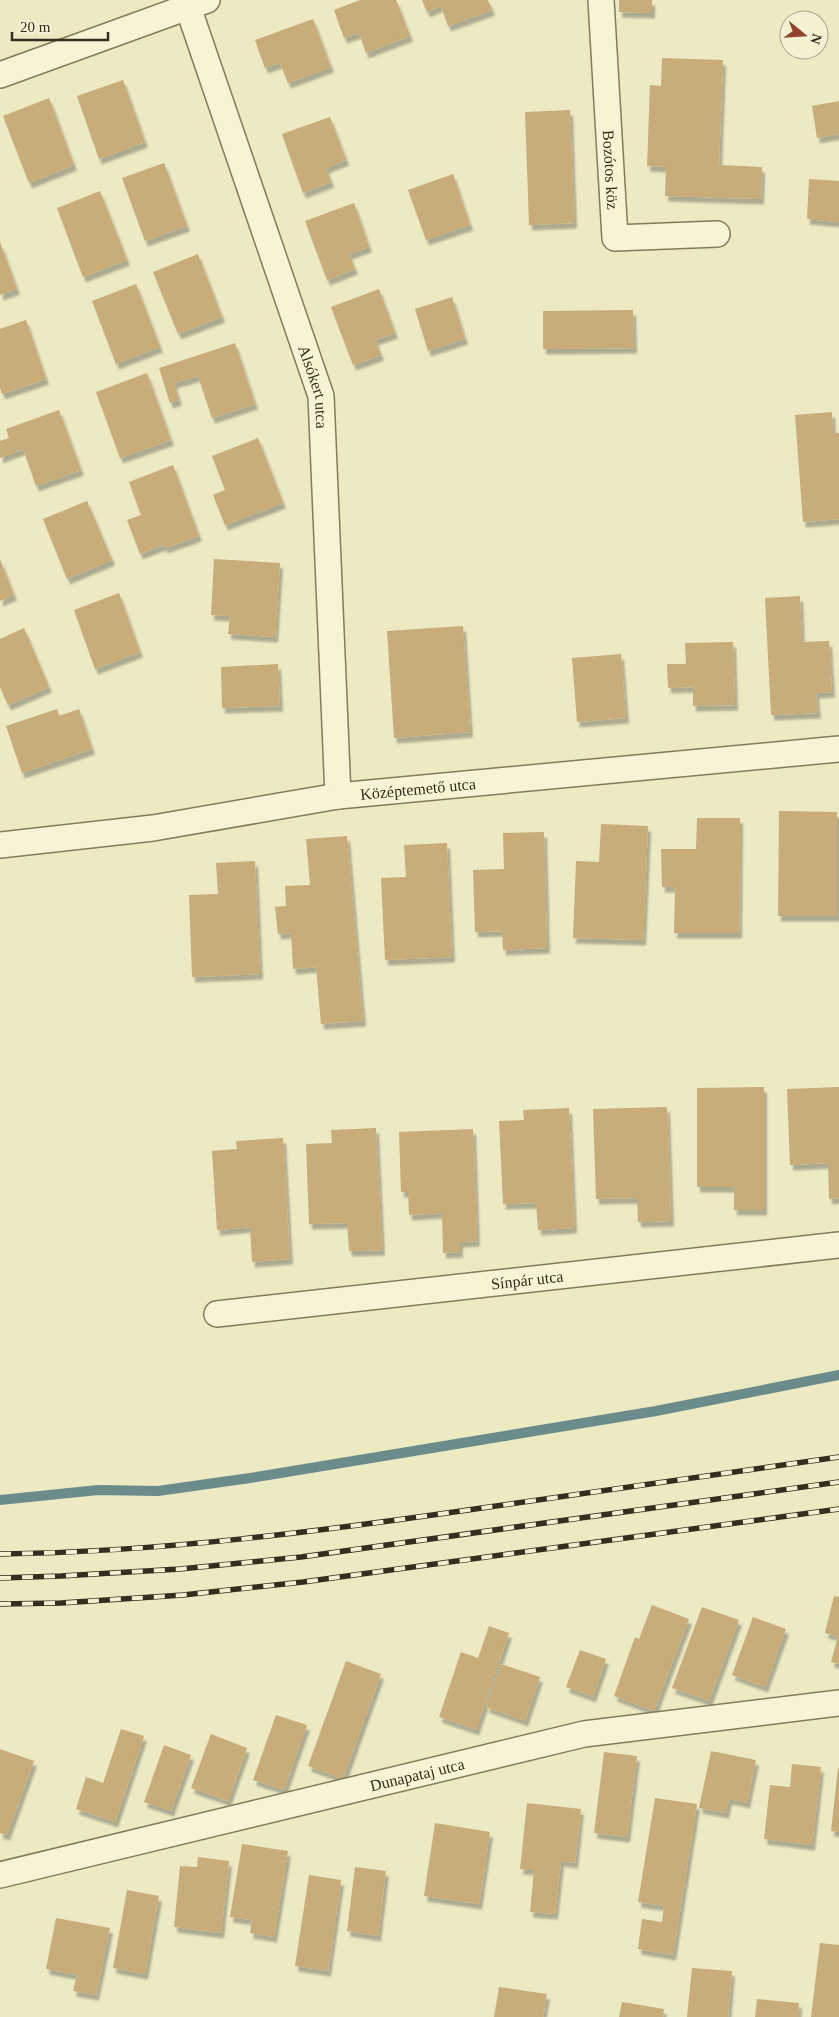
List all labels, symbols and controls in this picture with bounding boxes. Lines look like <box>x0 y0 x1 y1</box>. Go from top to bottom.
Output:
scale bar <box>12 10 109 42</box>
north arrow <box>779 10 829 60</box>
text: 20 m <box>20 19 51 35</box>
text: N <box>807 32 825 46</box>
street label: Bozótos köz <box>600 130 621 210</box>
street label: Alsókert utca <box>295 343 330 429</box>
street label: Középtemető utca <box>359 775 477 803</box>
street label: Sínpár utca <box>490 1268 564 1293</box>
street label: Dunapataj utca <box>368 1755 466 1794</box>

